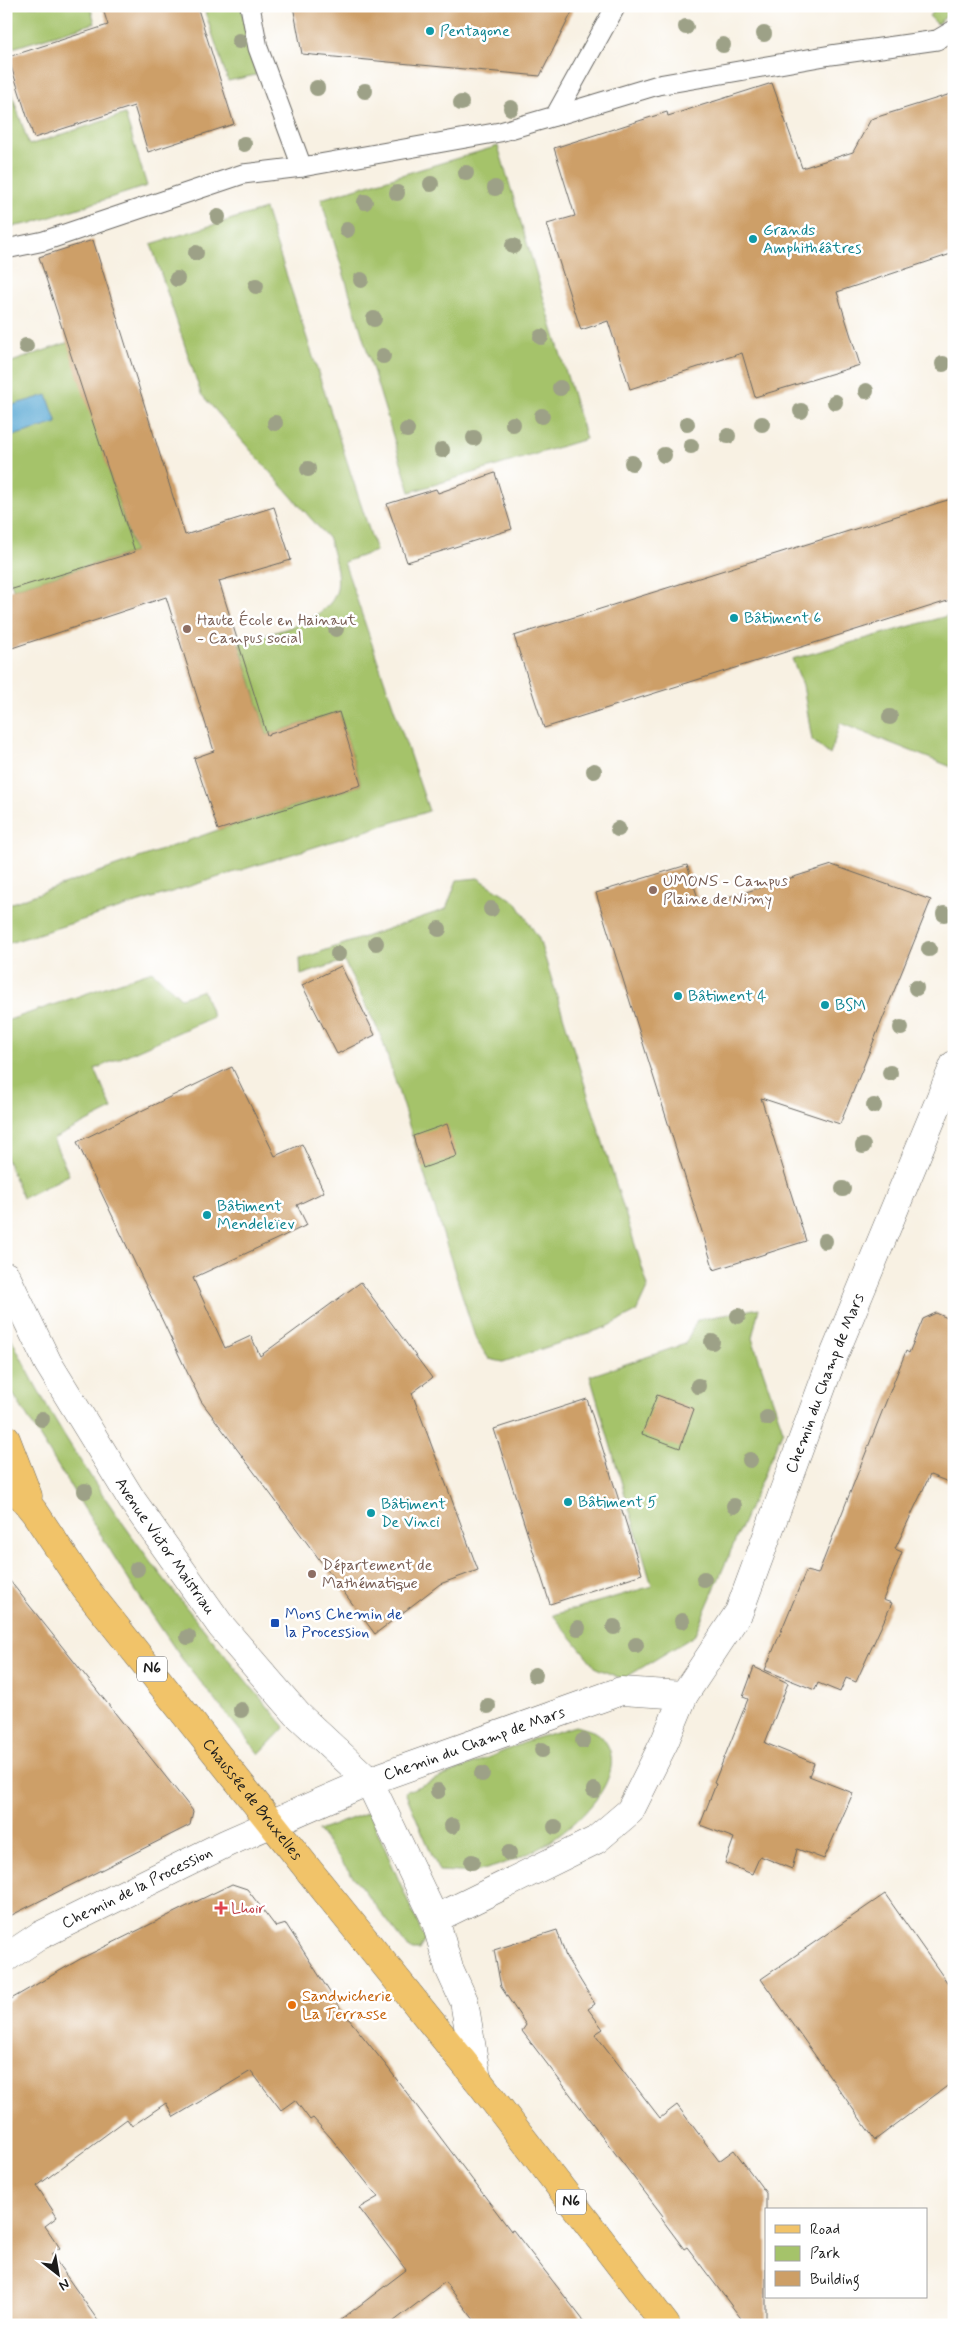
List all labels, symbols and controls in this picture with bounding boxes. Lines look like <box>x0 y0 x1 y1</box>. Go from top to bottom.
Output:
place label: Pentagone <box>440 21 510 42</box>
marker: Pentagone <box>424 25 436 37</box>
place label: Grands Amphithéâtres <box>763 220 862 259</box>
marker: Grands Amphithéâtres <box>747 233 759 245</box>
place label: Bâtiment 6 <box>744 608 822 629</box>
place label: Haute École en Hainaut - Campus social <box>197 610 357 649</box>
marker: Bâtiment 6 <box>728 612 740 624</box>
marker: Haute École en Hainaut - Campus social <box>181 623 193 635</box>
place label: UMONS - Campus Plaine de Nimy <box>663 871 788 910</box>
marker: UMONS - Campus Plaine de Nimy <box>647 884 659 896</box>
place label: Bâtiment 4 <box>688 986 767 1007</box>
marker: Bâtiment 4 <box>672 990 684 1002</box>
place label: BSM <box>835 995 866 1016</box>
marker: BSM <box>819 999 831 1011</box>
place label: Bâtiment Mendeleïev <box>217 1196 295 1235</box>
marker: Bâtiment Mendeleïev <box>201 1209 213 1221</box>
street label: Chemin du Champ de Mars <box>781 1290 869 1476</box>
street label: Avenue Victor Maistriau <box>110 1474 220 1619</box>
place label: Bâtiment 5 <box>578 1492 657 1513</box>
place label: Bâtiment De Vinci <box>381 1494 446 1533</box>
marker: Bâtiment 5 <box>562 1496 574 1508</box>
marker: Bâtiment De Vinci <box>365 1507 377 1519</box>
place label: Département de Mathématique <box>322 1555 433 1594</box>
marker: Département de Mathématique <box>306 1568 318 1580</box>
place label: Mons Chemin de la Procession <box>285 1604 403 1643</box>
marker: Mons Chemin de la Procession <box>269 1617 281 1629</box>
road number: N6 <box>137 1656 167 1682</box>
street label: Chemin du Champ de Mars <box>380 1701 568 1786</box>
street label: Chaussée de Bruxelles <box>198 1734 307 1865</box>
street label: Chemin de la Procession <box>58 1841 216 1934</box>
place label: Lhoir <box>231 1898 266 1919</box>
marker: Lhoir <box>215 1902 227 1914</box>
place label: Sandwicherie La Terrasse <box>302 1986 393 2025</box>
marker: Sandwicherie La Terrasse <box>286 1999 298 2011</box>
road number: N6 <box>556 2190 586 2214</box>
legend <box>765 2208 928 2298</box>
text: Road <box>810 2220 840 2240</box>
text: Park <box>810 2244 840 2264</box>
north arrow <box>32 2248 82 2298</box>
text: Building <box>810 2270 860 2291</box>
text: N <box>56 2274 73 2294</box>

